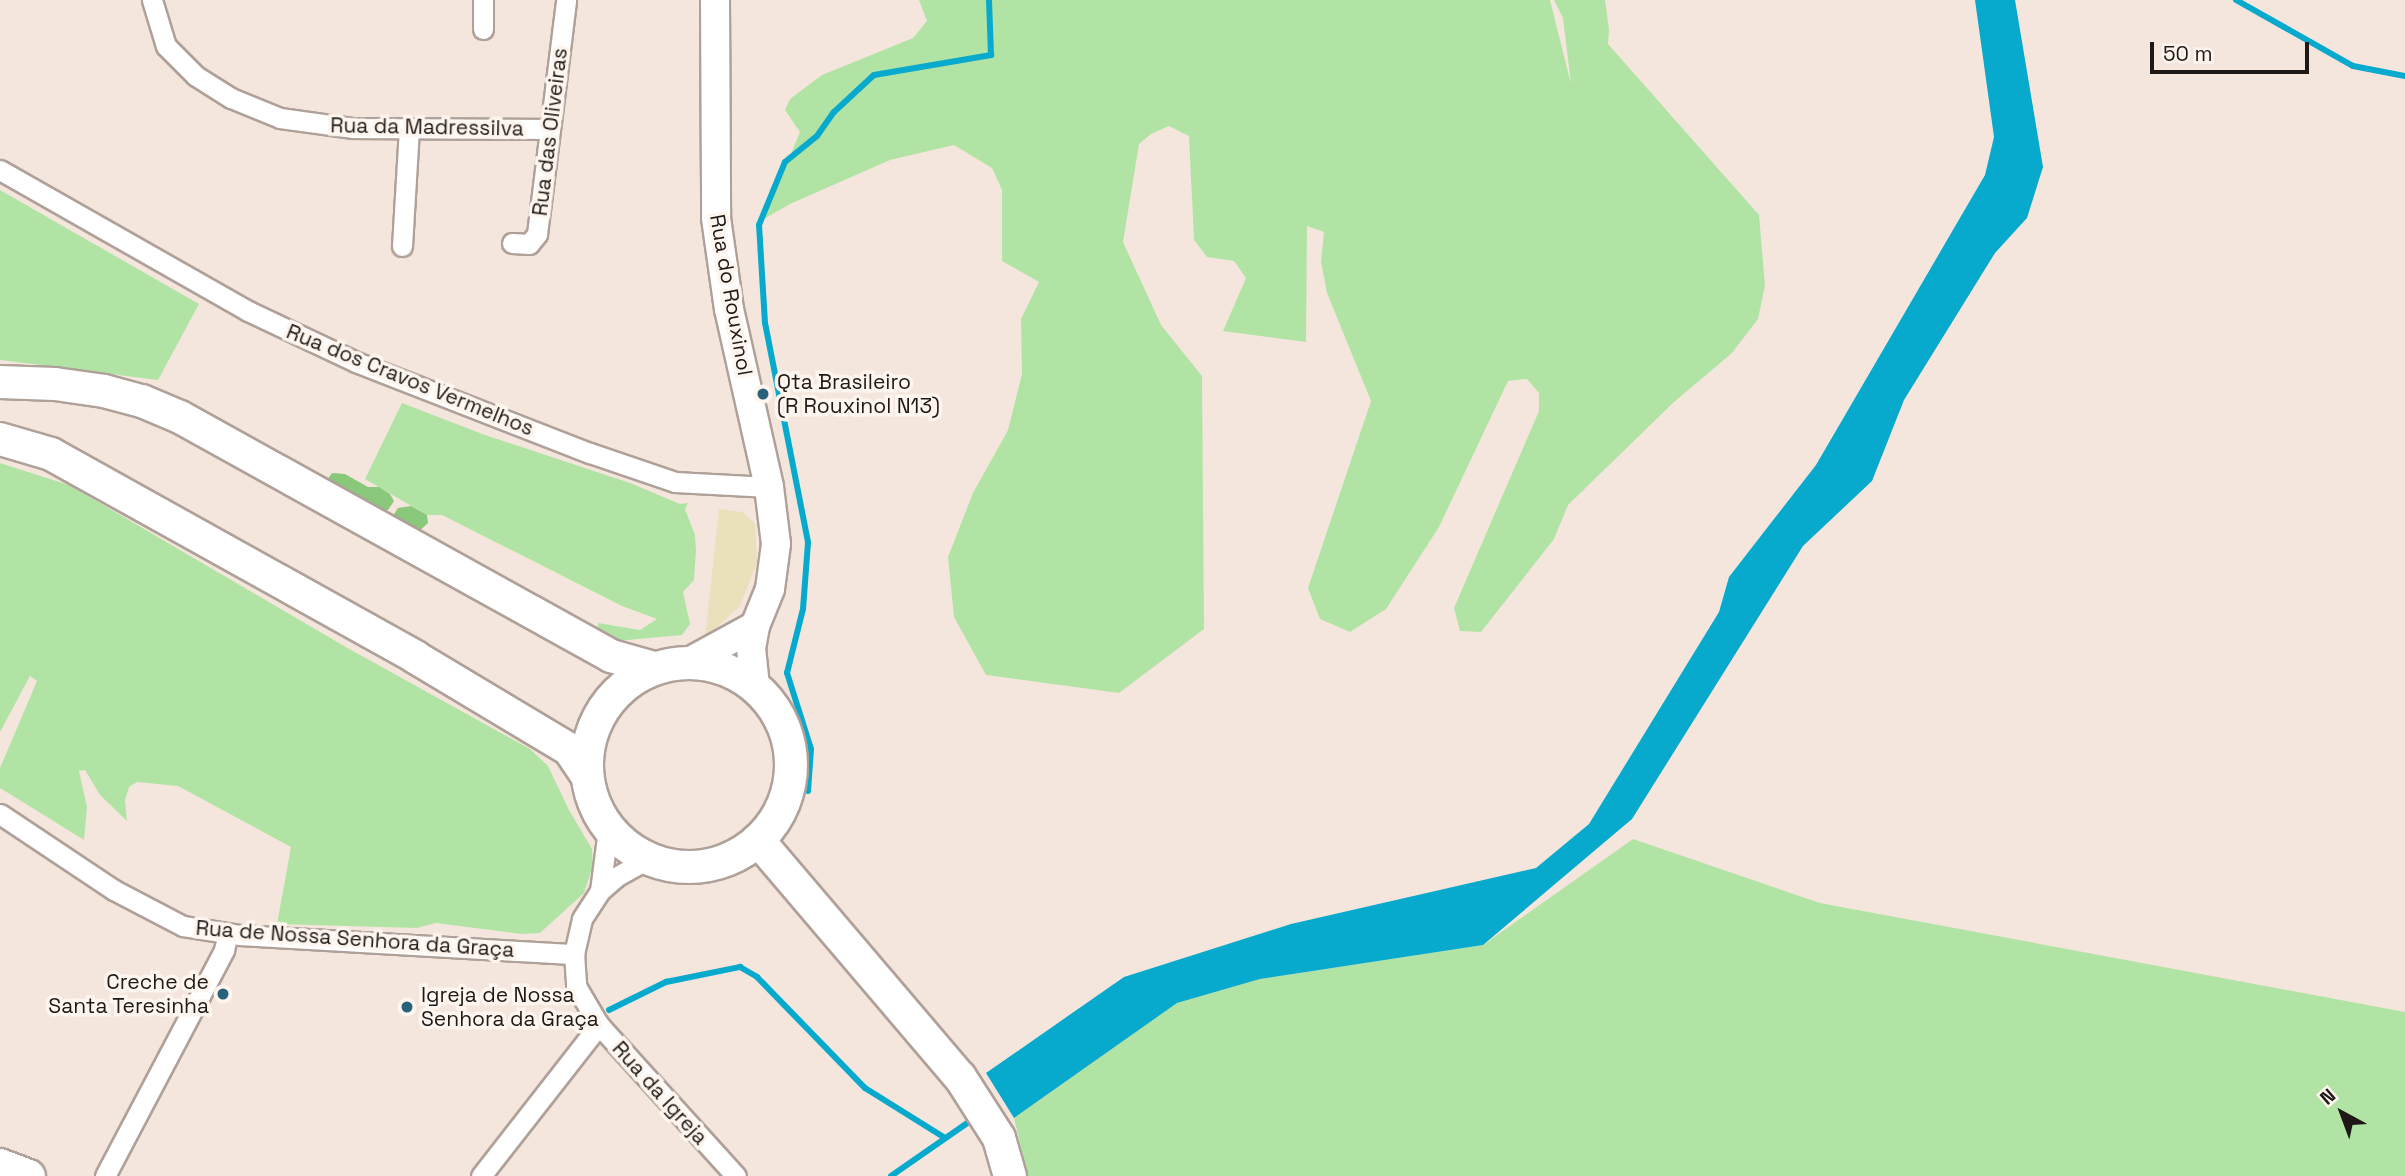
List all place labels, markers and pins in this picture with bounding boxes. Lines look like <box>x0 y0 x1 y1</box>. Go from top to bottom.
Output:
place label: Qta Brasileiro (R Rouxinol N13) <box>777 369 940 419</box>
marker: Qta Brasileiro (R Rouxinol N13) <box>755 386 771 402</box>
place label: Creche de Santa Teresinha <box>48 969 209 1019</box>
place label: Igreja de Nossa Senhora da Graça <box>421 982 599 1032</box>
marker: Creche de Santa Teresinha <box>215 986 231 1002</box>
marker: Igreja de Nossa Senhora da Graça <box>399 999 415 1015</box>

